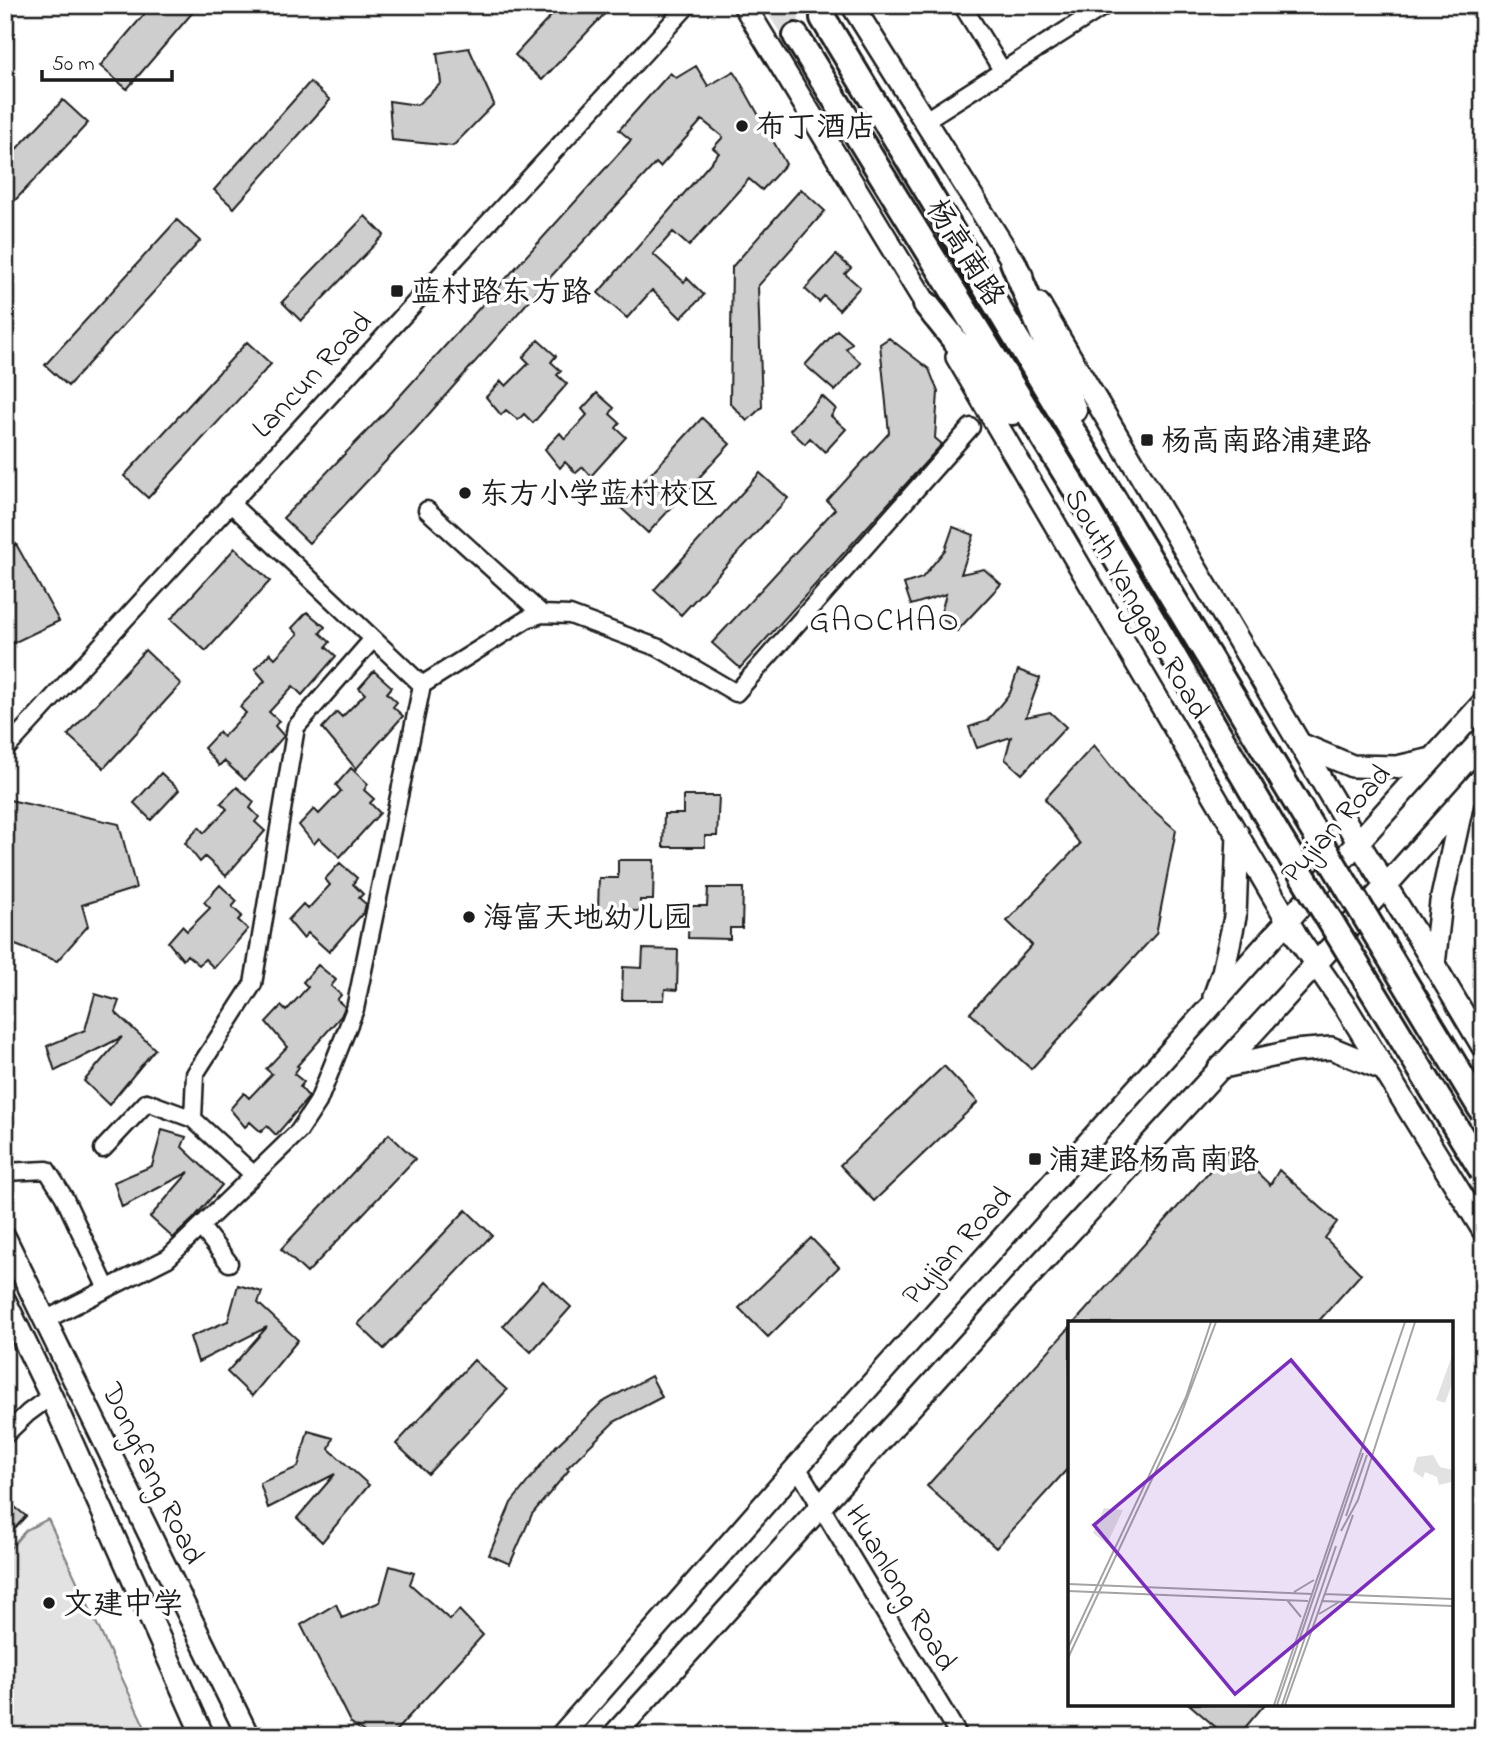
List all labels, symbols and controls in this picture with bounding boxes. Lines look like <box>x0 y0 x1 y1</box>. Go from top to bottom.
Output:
scale bar <box>42 38 172 82</box>
text: 50 m <box>52 50 95 80</box>
place label: 布丁酒店 <box>756 107 876 151</box>
marker: 布丁酒店 <box>734 118 750 134</box>
street label: 杨高南路 <box>913 191 1014 316</box>
place label: 蓝村路东方路 <box>411 272 591 316</box>
marker: 蓝村路东方路 <box>389 283 405 299</box>
street label: Lancun Road <box>243 302 384 450</box>
place label: 杨高南路浦建路 <box>1161 421 1371 465</box>
marker: 杨高南路浦建路 <box>1139 432 1155 448</box>
place label: 东方小学蓝村校区 <box>479 474 719 518</box>
street label: South Yanggao Road <box>1051 481 1220 728</box>
marker: 东方小学蓝村校区 <box>457 485 473 501</box>
district label: GAOCHAO <box>809 599 961 646</box>
street label: Pujian Road <box>1271 755 1403 895</box>
place label: 海富天地幼儿园 <box>483 898 693 942</box>
marker: 海富天地幼儿园 <box>461 909 477 925</box>
place label: 浦建路杨高南路 <box>1049 1140 1259 1184</box>
marker: 浦建路杨高南路 <box>1027 1151 1043 1167</box>
street label: Pujian Road <box>892 1177 1024 1317</box>
inset map <box>1068 1321 1453 1706</box>
street label: Dongfang Road <box>88 1375 214 1573</box>
street label: Huanlong Road <box>832 1497 967 1680</box>
place label: 文建中学 <box>63 1584 183 1628</box>
marker: 文建中学 <box>41 1595 57 1611</box>

